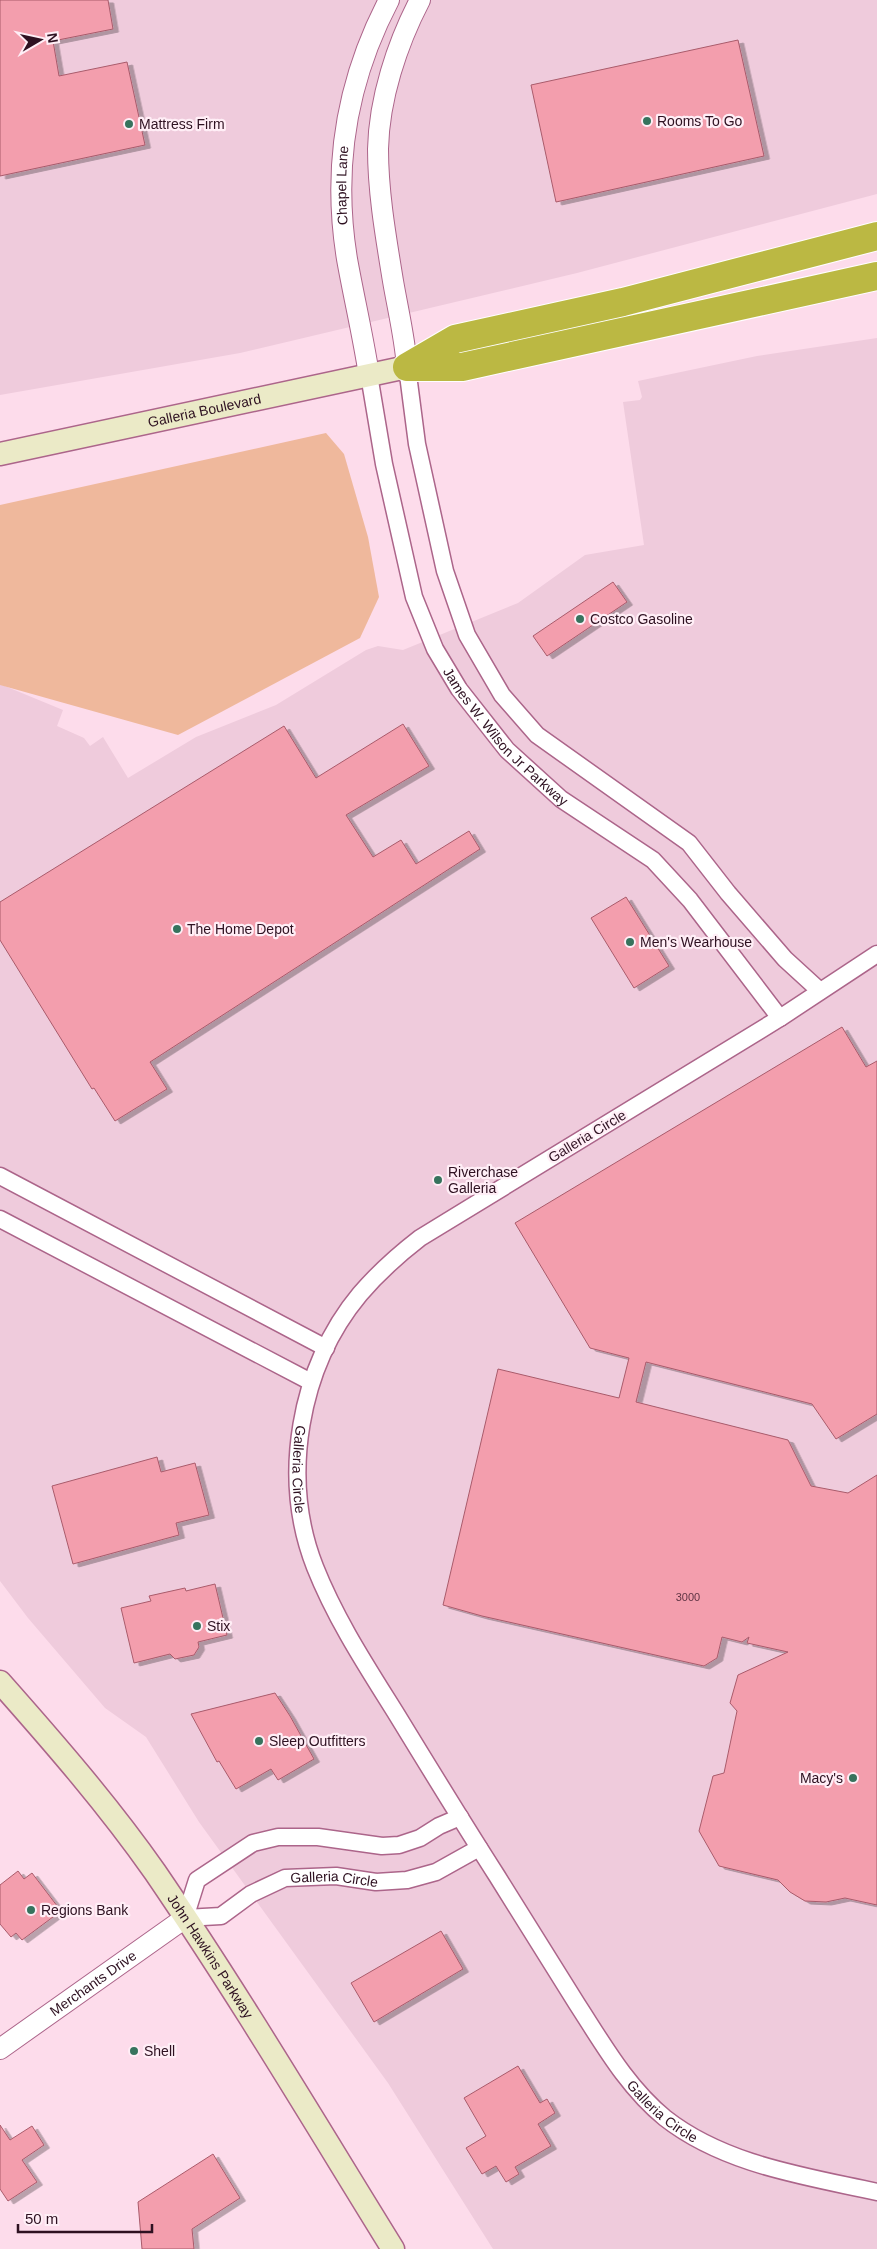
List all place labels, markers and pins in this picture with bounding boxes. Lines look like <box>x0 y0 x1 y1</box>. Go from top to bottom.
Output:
place label: Rooms To Go <box>657 113 743 129</box>
marker: Rooms To Go <box>641 115 653 127</box>
place label: Mattress Firm <box>139 116 225 132</box>
marker: Mattress Firm <box>123 118 135 130</box>
place label: Costco Gasoline <box>590 611 693 627</box>
marker: Costco Gasoline <box>574 613 586 625</box>
place label: The Home Depot <box>187 921 294 937</box>
marker: The Home Depot <box>171 923 183 935</box>
place label: Men's Wearhouse <box>640 934 752 950</box>
marker: Men's Wearhouse <box>624 936 636 948</box>
place label: Riverchase Galleria <box>448 1164 518 1196</box>
marker: Riverchase Galleria <box>432 1174 444 1186</box>
place label: Stix <box>207 1618 230 1634</box>
marker: Stix <box>191 1620 203 1632</box>
place label: Sleep Outfitters <box>269 1733 366 1749</box>
marker: Sleep Outfitters <box>253 1735 265 1747</box>
place label: Macy's <box>800 1770 843 1786</box>
marker: Macy's <box>847 1772 859 1784</box>
place label: Regions Bank <box>41 1902 129 1918</box>
marker: Regions Bank <box>25 1904 37 1916</box>
place label: Shell <box>144 2043 175 2059</box>
marker: Shell <box>128 2045 140 2057</box>

